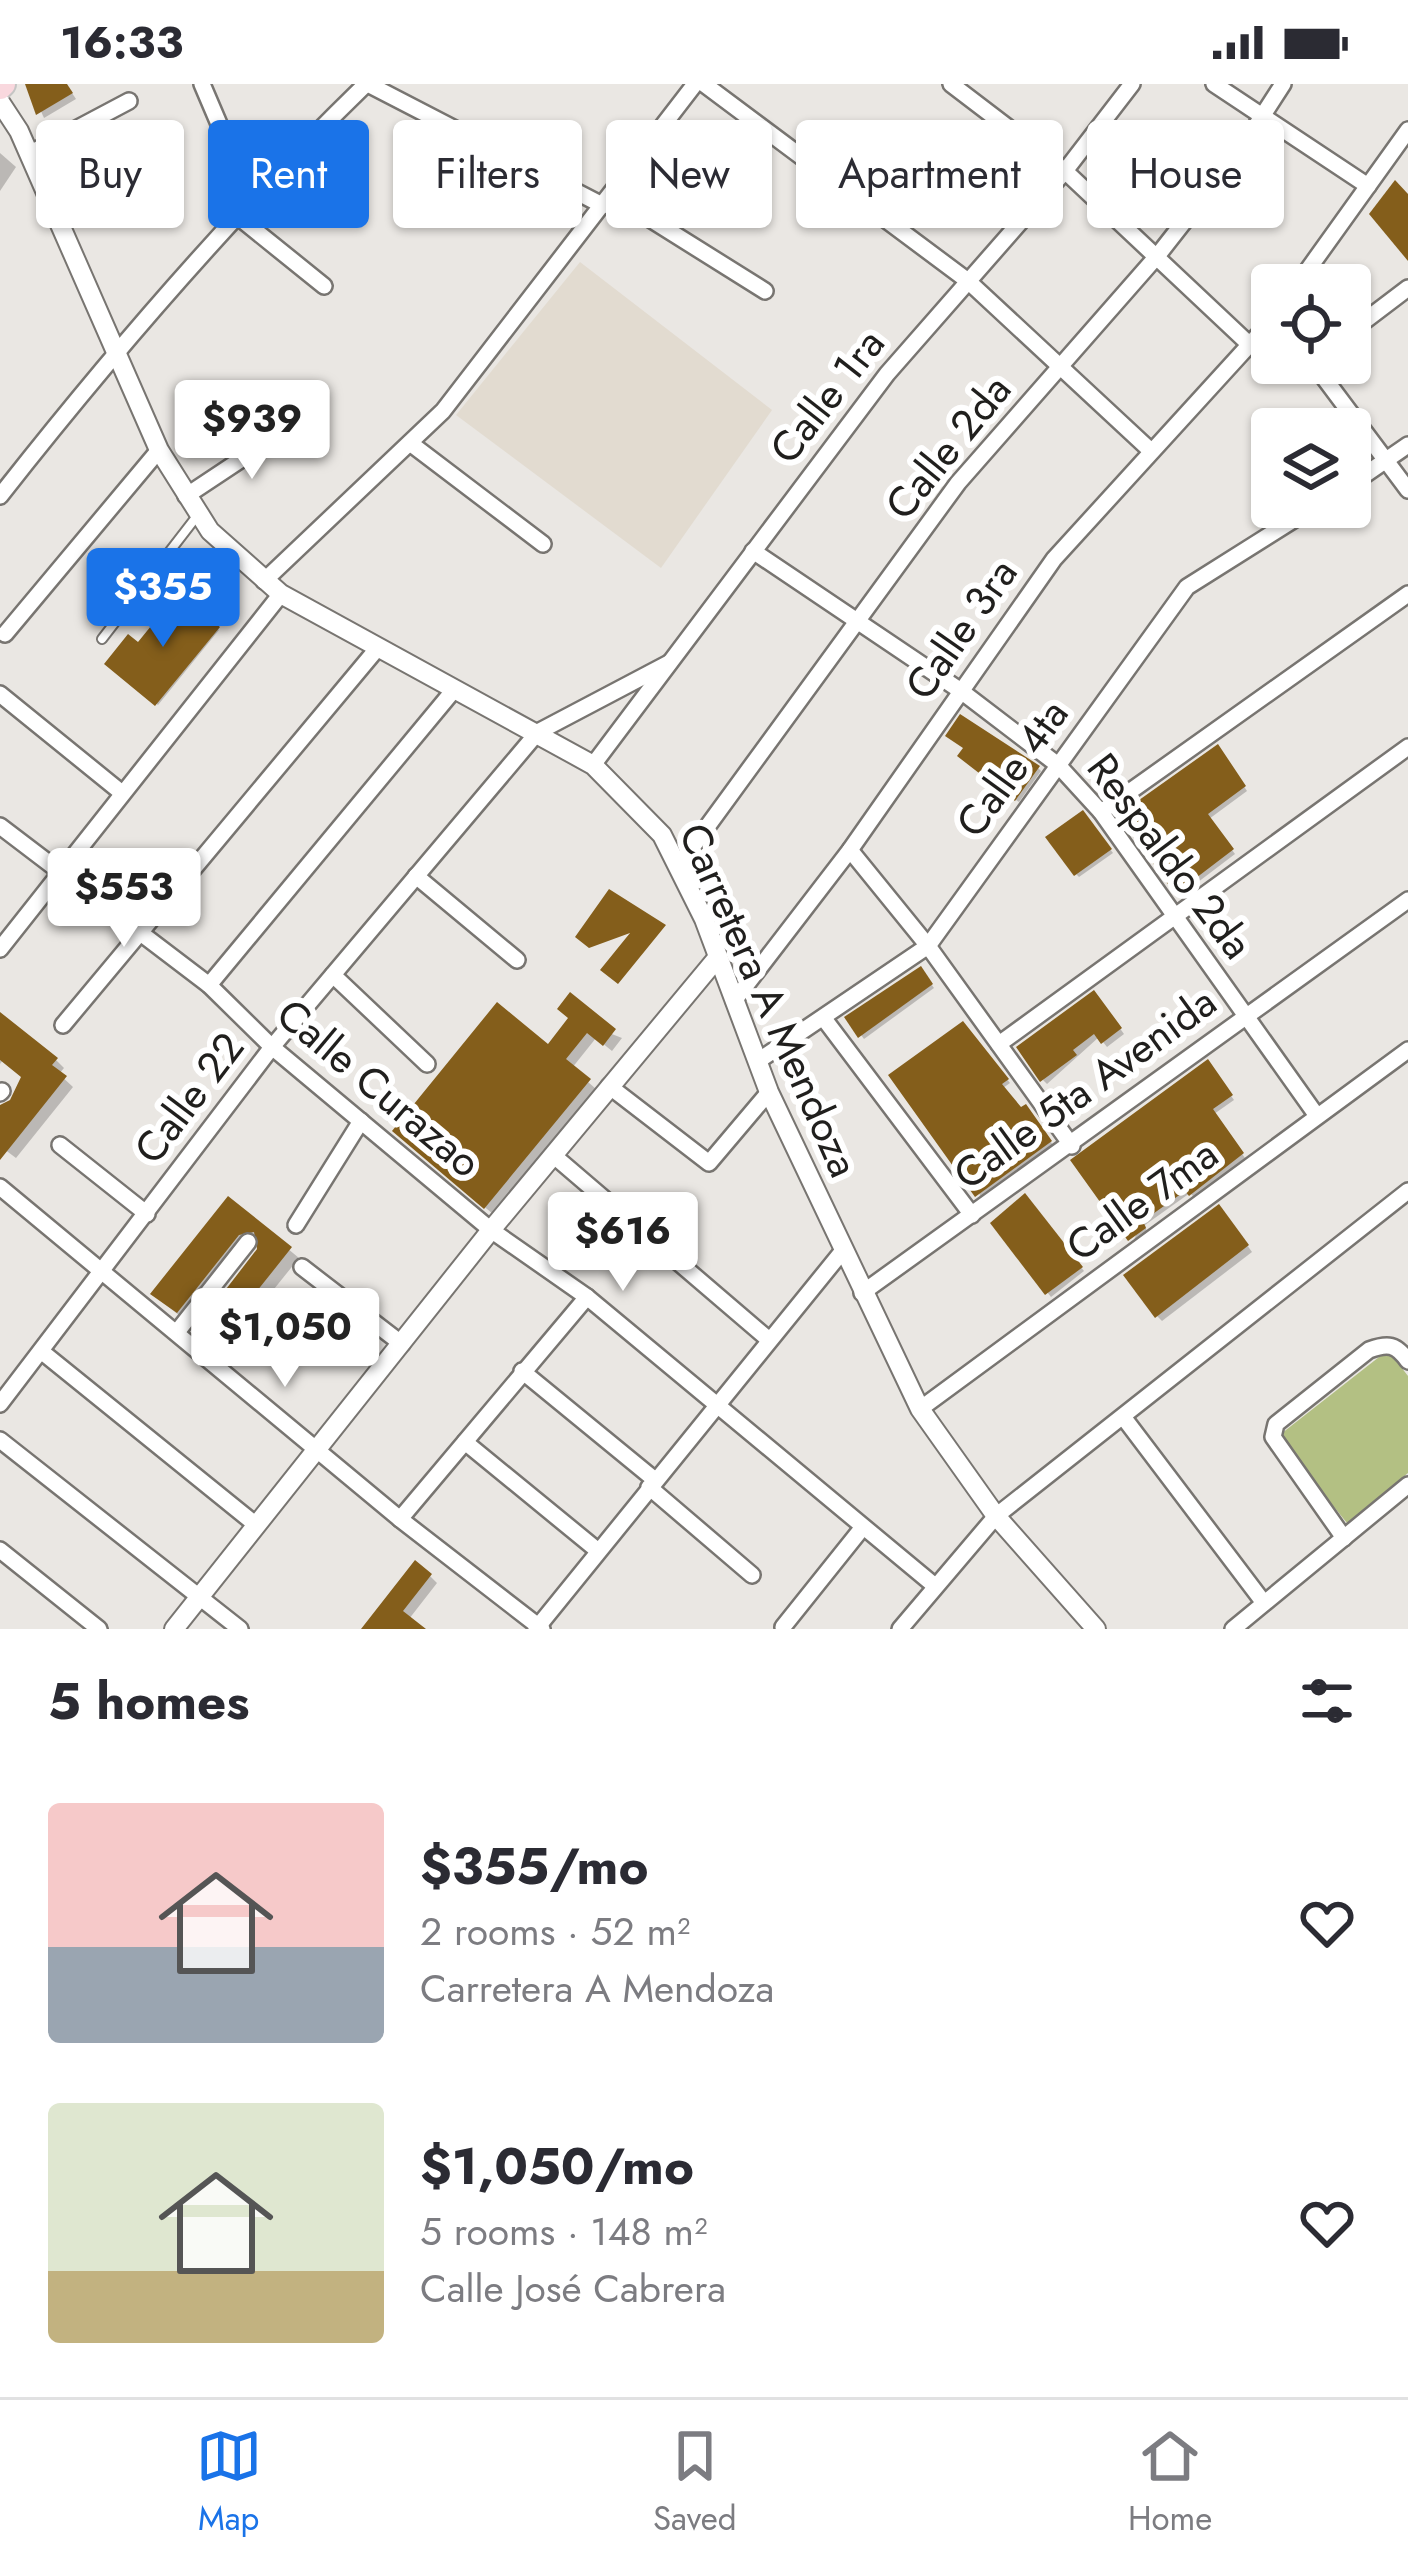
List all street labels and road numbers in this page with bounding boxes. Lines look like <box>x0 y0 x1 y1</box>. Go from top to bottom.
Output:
street label: Calle 1ra <box>755 316 899 476</box>
street label: Calle 2da <box>871 362 1025 532</box>
street label: Calle 3ra <box>890 546 1032 712</box>
street label: Calle 4ta <box>941 686 1083 850</box>
street label: Respaldo 2da <box>1072 740 1268 972</box>
street label: Carretera A Mendoza <box>664 813 874 1187</box>
street label: Calle 5ta Avenida <box>941 972 1229 1204</box>
street label: Calle Curazao <box>263 984 495 1192</box>
street label: Calle 22 <box>119 1020 259 1176</box>
street label: Calle 7ma <box>1053 1124 1231 1276</box>

